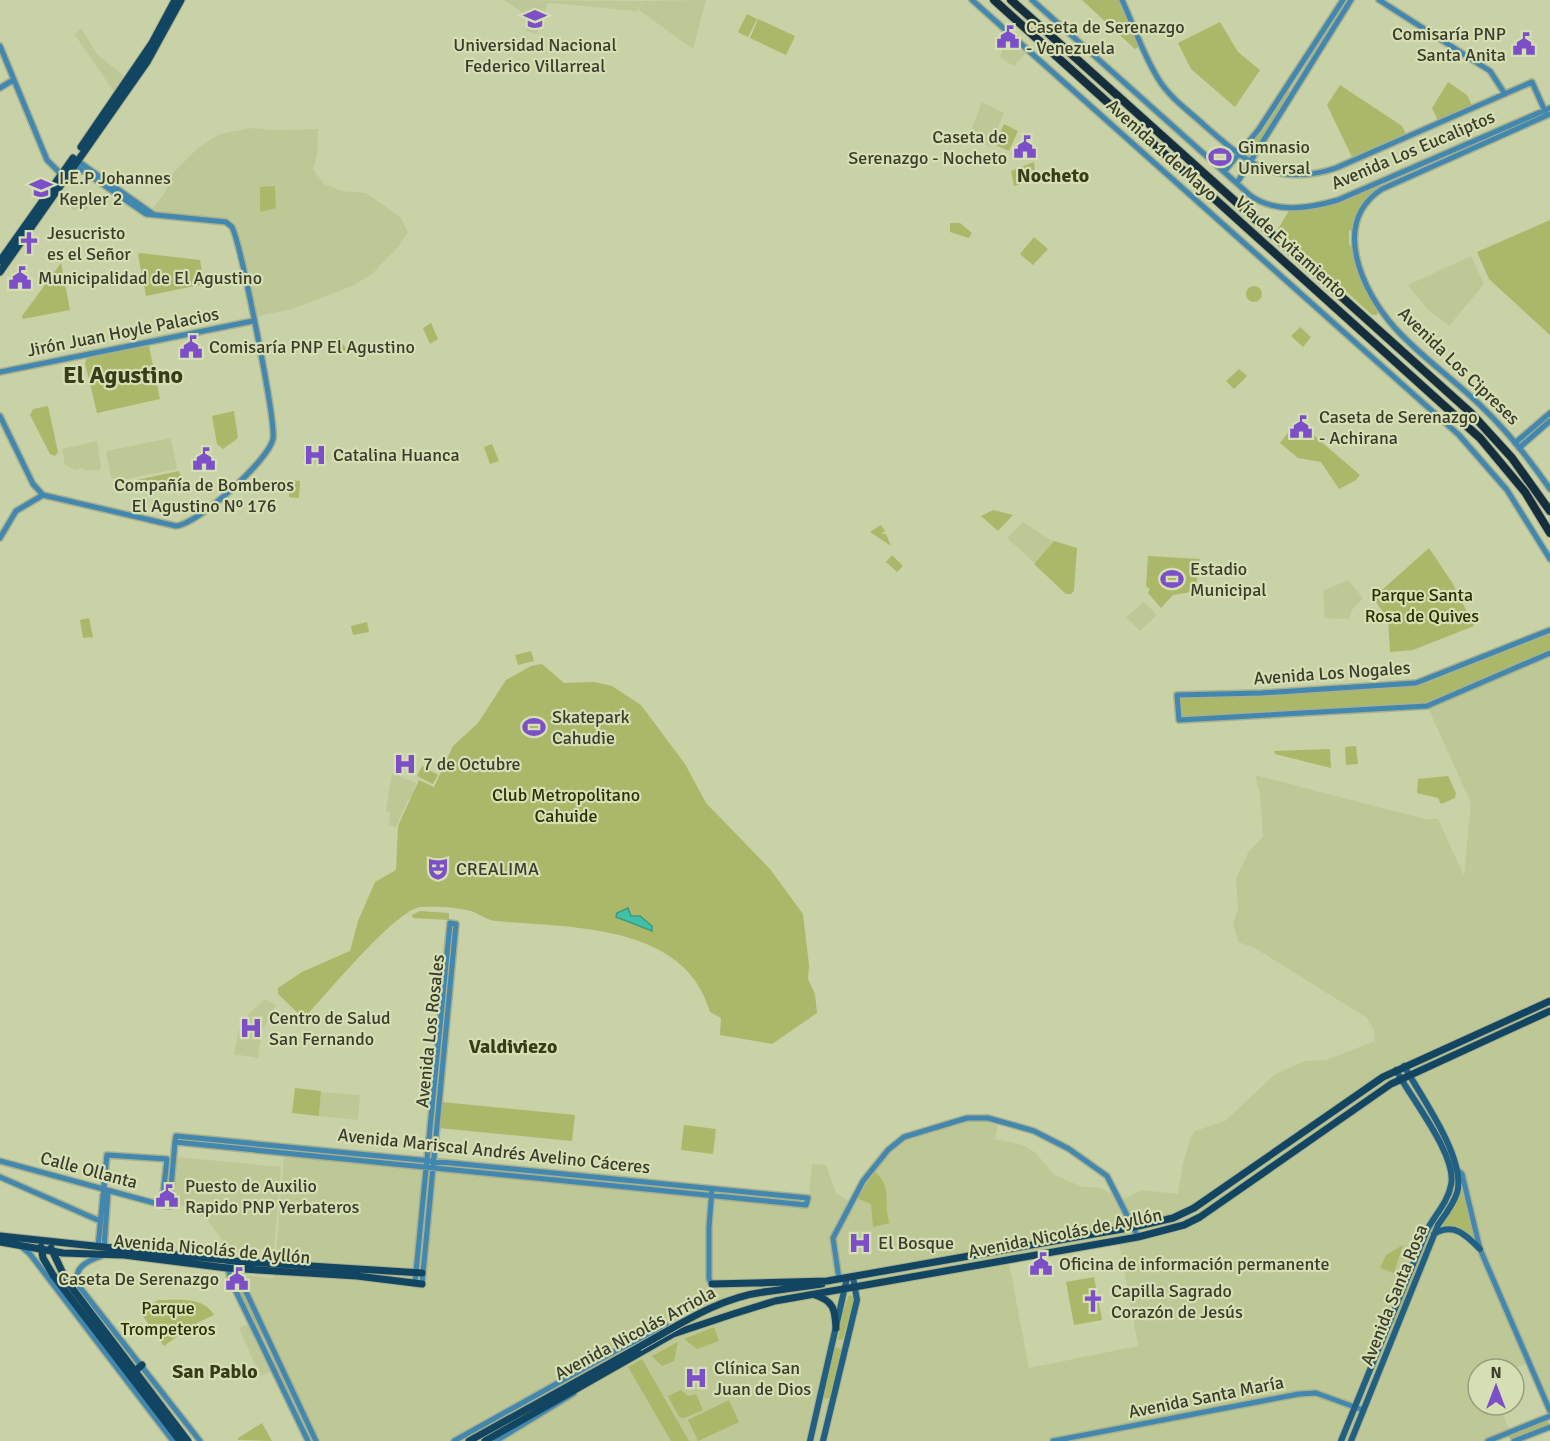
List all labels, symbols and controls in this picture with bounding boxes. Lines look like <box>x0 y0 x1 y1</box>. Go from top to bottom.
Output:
school or university icon: Universidad Nacional Federico Villarreal <box>522 6 548 32</box>
place label: Caseta de Serenazgo - Venezuela <box>1026 16 1185 59</box>
place label: Comisaría PNP Santa Anita <box>1392 23 1506 66</box>
public building icon: Caseta de Serenazgo - Venezuela <box>995 24 1021 50</box>
public building icon: Comisaría PNP Santa Anita <box>1511 31 1537 57</box>
place label: Universidad Nacional Federico Villarreal <box>453 34 617 77</box>
street label: Avenida 1 de Mayo <box>1102 94 1222 206</box>
street label: Avenida Los Eucaliptos <box>1328 106 1498 194</box>
place label: Caseta de Serenazgo - Nocheto <box>848 126 1007 169</box>
public building icon: Caseta de Serenazgo - Nocheto <box>1012 134 1038 160</box>
place label: Gimnasio Universal <box>1238 136 1310 179</box>
sports icon: Gimnasio Universal <box>1207 144 1233 170</box>
district label: Nocheto <box>1017 163 1089 188</box>
place label: I.E.P Johannes Kepler 2 <box>59 167 171 210</box>
school or university icon: I.E.P Johannes Kepler 2 <box>28 175 54 201</box>
street label: Vía de Evitamiento <box>1231 191 1351 303</box>
place label: Jesucristo es el Señor <box>47 222 131 265</box>
church icon: Jesucristo es el Señor <box>16 230 42 256</box>
public building icon: Municipalidad de El Agustino <box>7 265 33 291</box>
place label: Municipalidad de El Agustino <box>38 267 262 289</box>
street label: Avenida Los Cipreses <box>1394 302 1524 430</box>
street label: Jirón Juan Hoyle Palacios <box>25 303 221 361</box>
public building icon: Comisaría PNP El Agustino <box>178 334 204 360</box>
place label: Comisaría PNP El Agustino <box>209 336 415 358</box>
district label: El Agustino <box>63 360 183 390</box>
place label: Caseta de Serenazgo - Achirana <box>1319 406 1478 449</box>
public building icon: Caseta de Serenazgo - Achirana <box>1288 414 1314 440</box>
hospital icon: Catalina Huanca <box>302 442 328 468</box>
place label: Catalina Huanca <box>333 444 460 466</box>
public building icon: Compañía de Bomberos El Agustino Nº 176 <box>191 446 217 472</box>
place label: Compañía de Bomberos El Agustino Nº 176 <box>114 474 294 517</box>
place label: Estadio Municipal <box>1190 558 1267 601</box>
sports icon: Estadio Municipal <box>1159 566 1185 592</box>
park label: Parque Santa Rosa de Quives <box>1365 584 1479 627</box>
street label: Avenida Los Nogales <box>1253 657 1411 689</box>
place label: Skatepark Cahudie <box>552 706 629 749</box>
sports icon: Skatepark Cahudie <box>521 714 547 740</box>
hospital icon: 7 de Octubre <box>392 751 418 777</box>
place label: 7 de Octubre <box>423 753 520 775</box>
park label: Club Metropolitano Cahuide <box>492 784 640 827</box>
theatre icon: CREALIMA <box>425 856 451 882</box>
place label: CREALIMA <box>456 858 539 880</box>
street label: Avenida Los Rosales <box>411 953 449 1109</box>
place label: Centro de Salud San Fernando <box>269 1007 391 1050</box>
hospital icon: Centro de Salud San Fernando <box>238 1015 264 1041</box>
district label: Valdiviezo <box>469 1034 557 1059</box>
street label: Avenida Mariscal Andrés Avelino Cáceres <box>337 1124 651 1178</box>
street label: Calle Ollanta <box>38 1146 140 1194</box>
place label: Puesto de Auxilio Rapido PNP Yerbateros <box>185 1175 360 1218</box>
public building icon: Puesto de Auxilio Rapido PNP Yerbateros <box>154 1183 180 1209</box>
street label: Avenida Nicolás de Ayllón <box>966 1203 1164 1263</box>
street label: Avenida Santa Rosa <box>1356 1221 1432 1369</box>
street label: Avenida Nicolás de Ayllón <box>113 1229 311 1269</box>
hospital icon: El Bosque <box>847 1230 873 1256</box>
place label: El Bosque <box>878 1232 954 1254</box>
public building icon: Oficina de información permanente <box>1028 1251 1054 1277</box>
place label: Oficina de información permanente <box>1059 1253 1329 1275</box>
public building icon: Caseta De Serenazgo <box>224 1266 250 1292</box>
place label: Caseta De Serenazgo <box>58 1268 219 1290</box>
place label: Capilla Sagrado Corazón de Jesús <box>1111 1280 1243 1323</box>
street label: Avenida Nicolás Arriola <box>551 1281 719 1385</box>
church icon: Capilla Sagrado Corazón de Jesús <box>1080 1288 1106 1314</box>
park label: Parque Trompeteros <box>120 1297 216 1340</box>
place label: Clínica San Juan de Dios <box>714 1357 811 1400</box>
north arrow <box>1466 1357 1526 1417</box>
district label: San Pablo <box>172 1359 258 1384</box>
text: N <box>1490 1363 1502 1383</box>
hospital icon: Clínica San Juan de Dios <box>683 1365 709 1391</box>
street label: Avenida Santa María <box>1126 1371 1286 1423</box>

